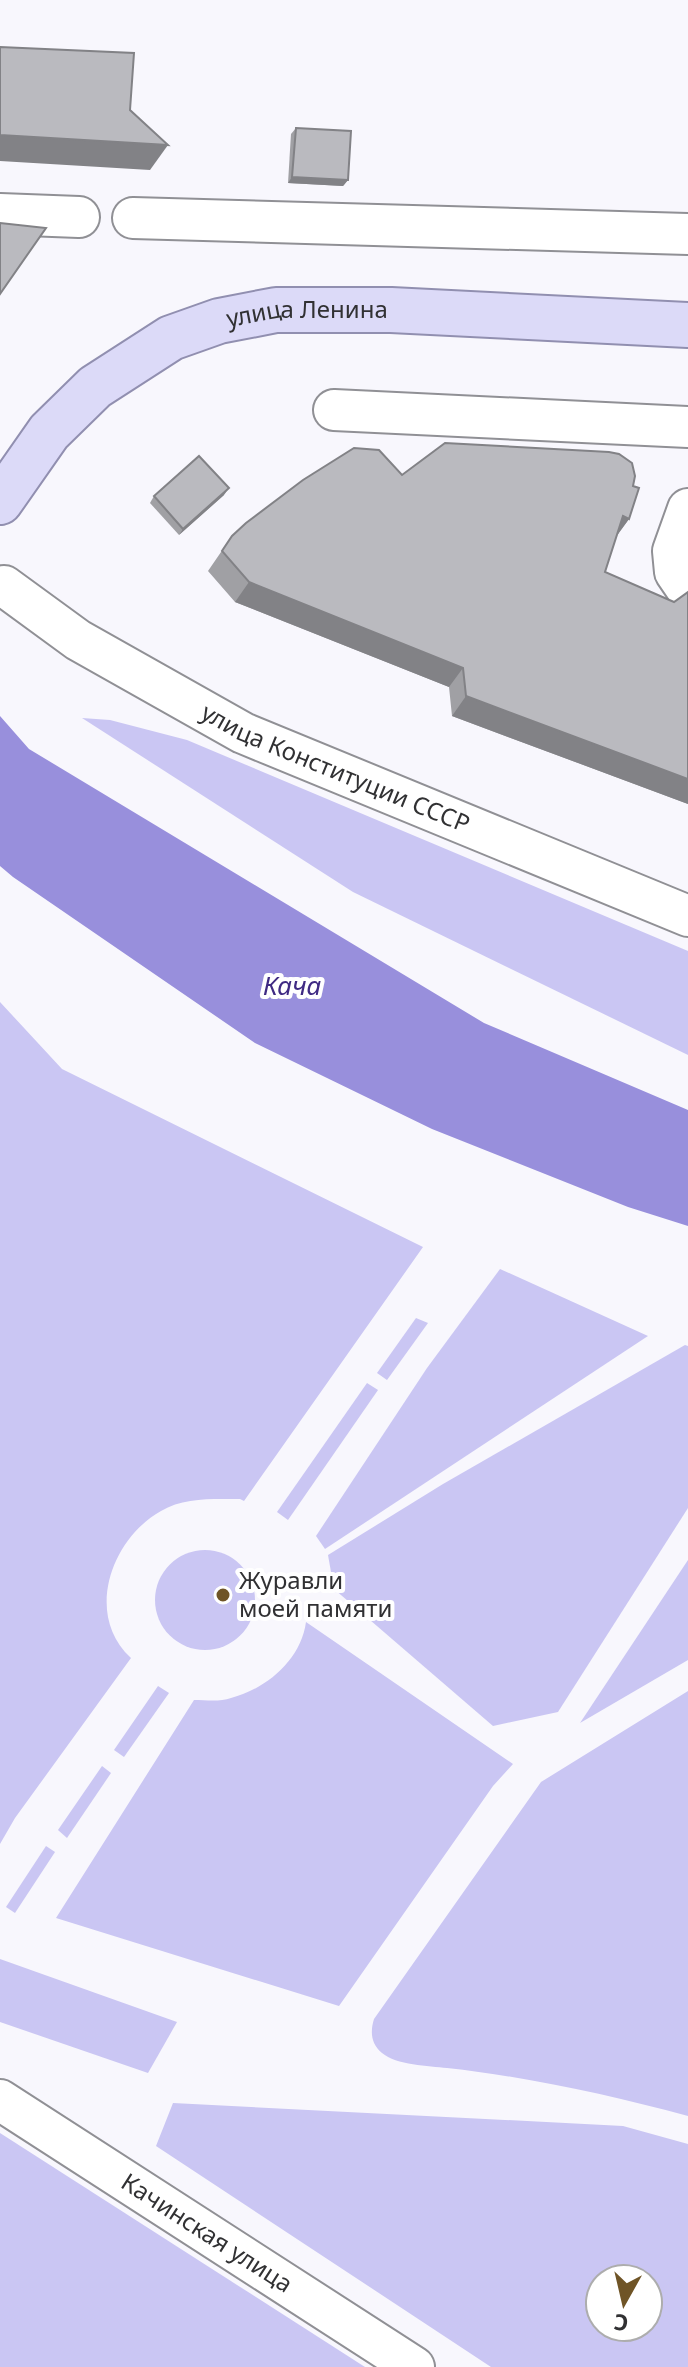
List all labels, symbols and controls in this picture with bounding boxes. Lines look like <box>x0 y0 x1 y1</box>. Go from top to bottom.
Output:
street label: улица Ленина <box>223 291 388 334</box>
street label: улица Конституции СССР <box>196 695 475 840</box>
water label: Кача <box>263 967 321 1003</box>
place label: Журавли моей памяти <box>239 1563 392 1624</box>
marker: Журавли моей памяти <box>214 1586 232 1604</box>
street label: Качинская улица <box>116 2165 300 2299</box>
north arrow <box>584 2263 664 2343</box>
text: С <box>612 2308 630 2340</box>

